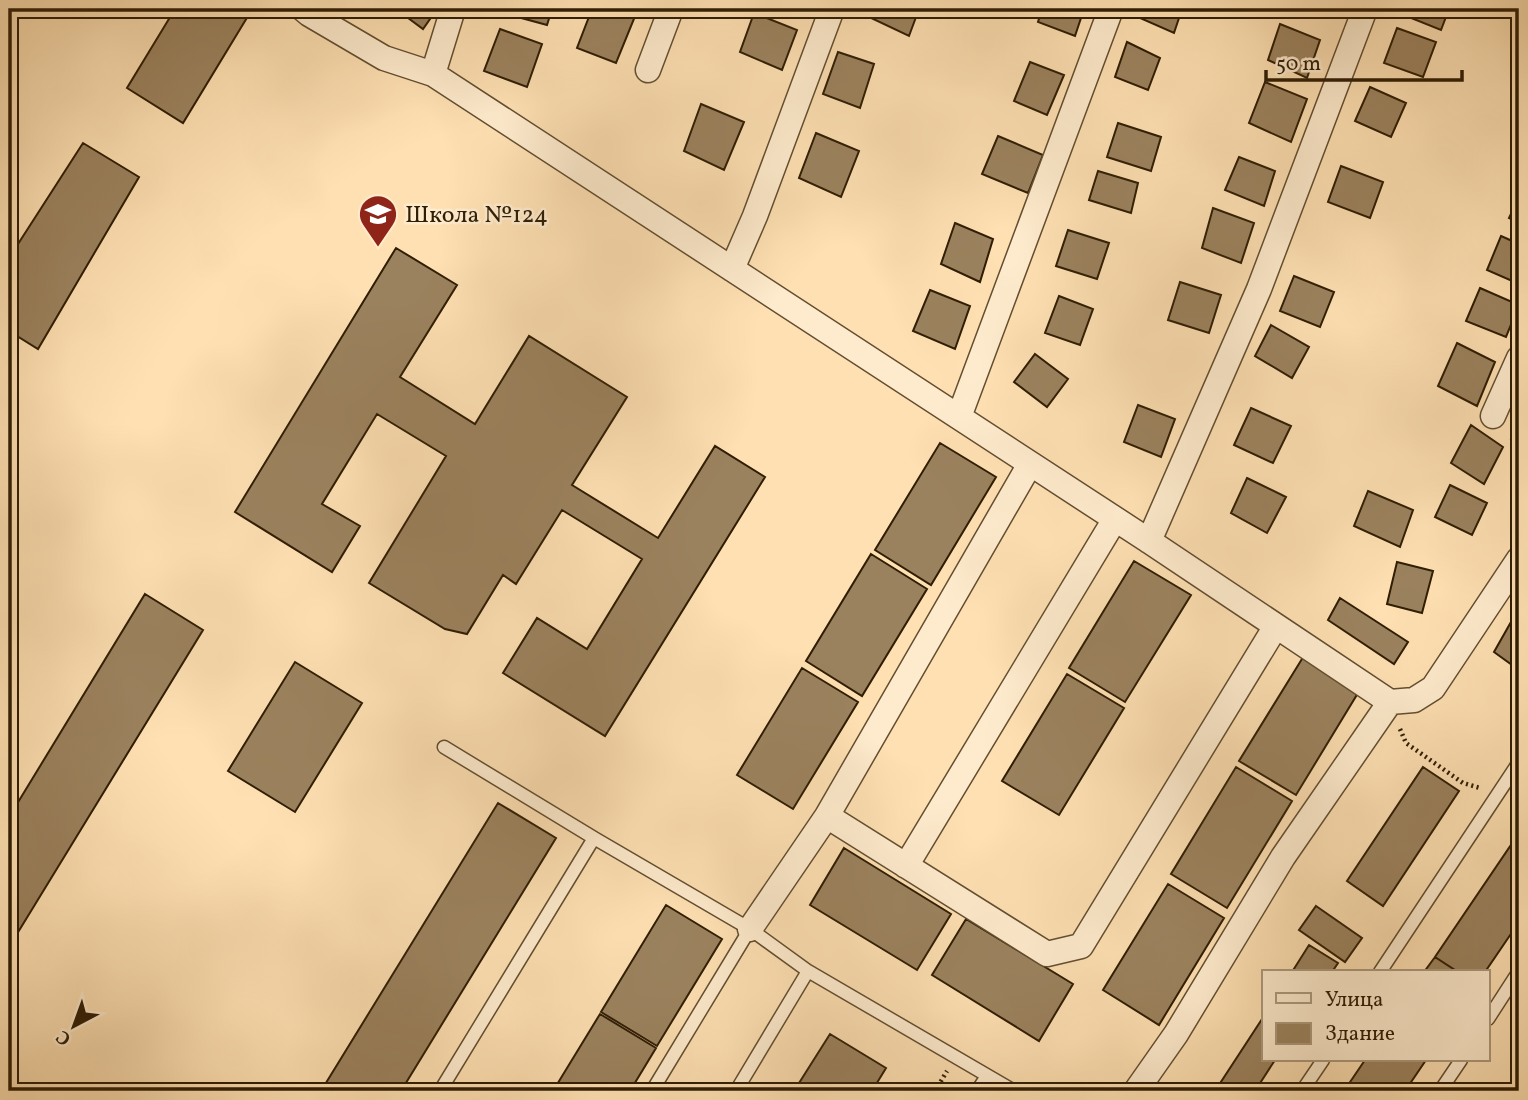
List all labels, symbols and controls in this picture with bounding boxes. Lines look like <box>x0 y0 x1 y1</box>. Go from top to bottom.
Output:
scale bar <box>1266 38 1462 82</box>
text: 50 m <box>1276 50 1321 79</box>
school or university icon: Школа №124 <box>357 193 399 248</box>
place label: Школа №124 <box>405 199 548 233</box>
legend <box>1262 970 1490 1062</box>
text: Улица <box>1325 986 1383 1015</box>
north arrow <box>38 992 108 1062</box>
text: Здание <box>1325 1020 1395 1049</box>
text: С <box>51 1024 77 1051</box>

